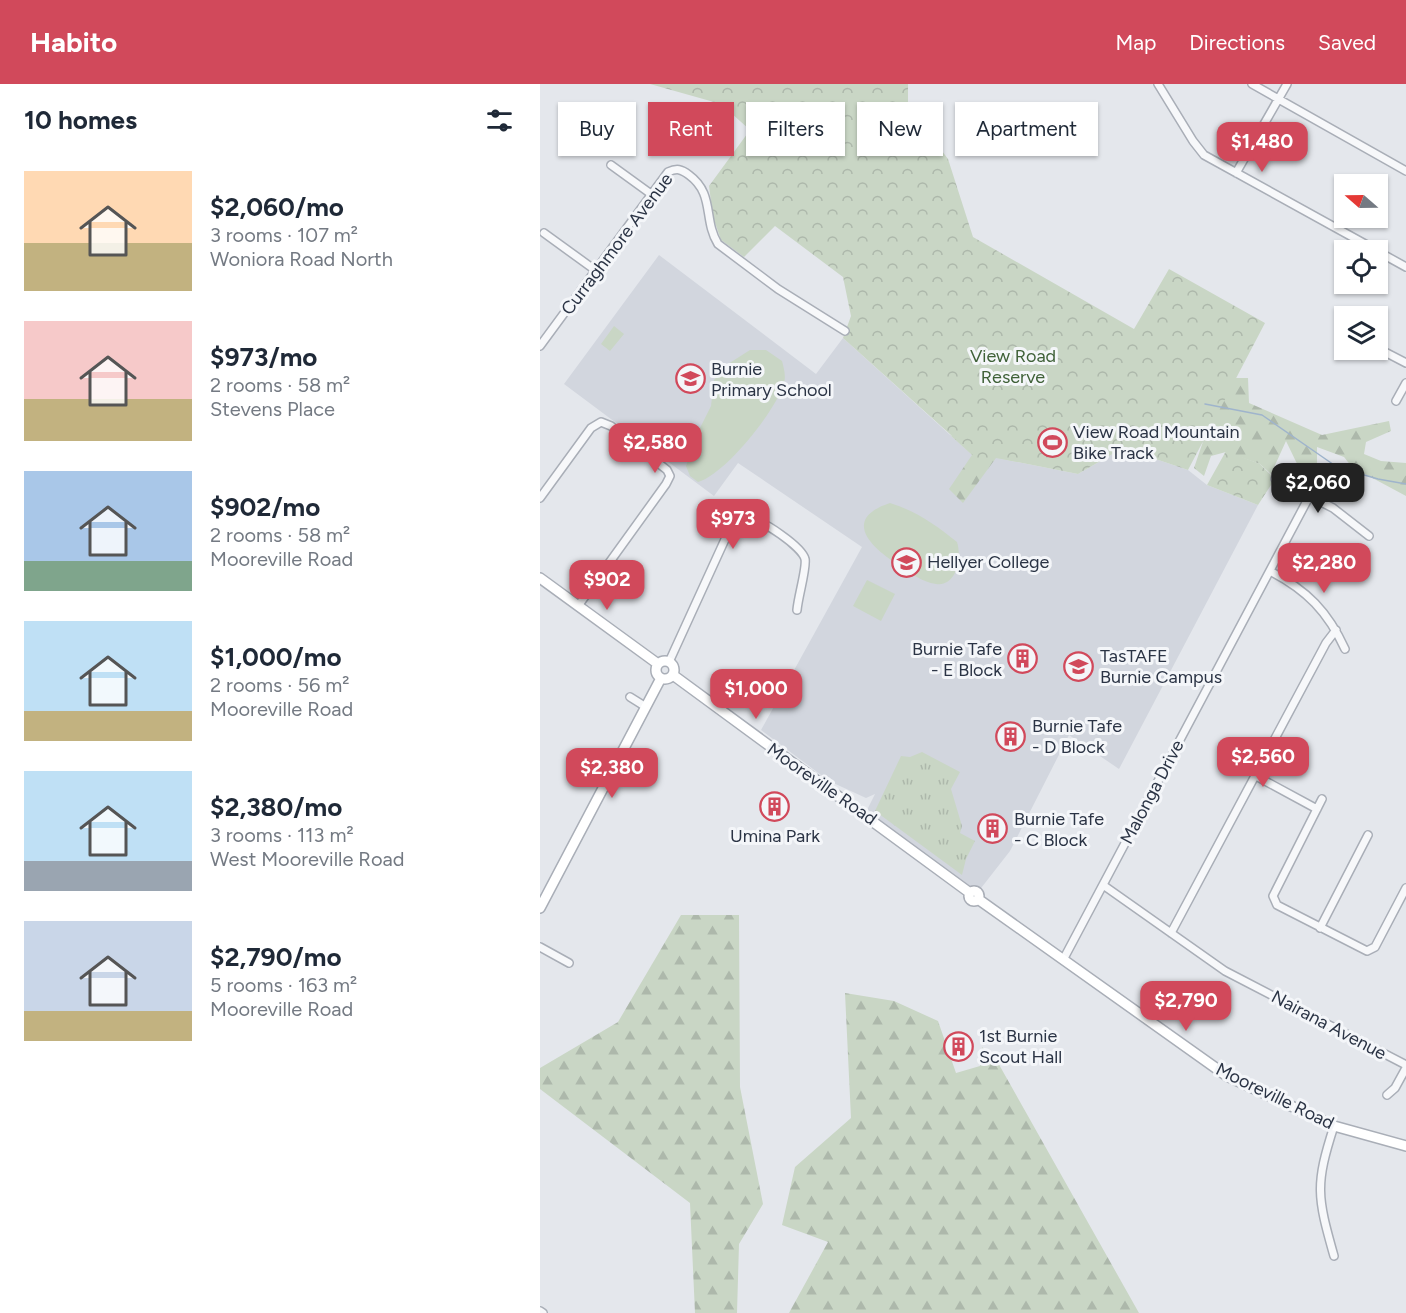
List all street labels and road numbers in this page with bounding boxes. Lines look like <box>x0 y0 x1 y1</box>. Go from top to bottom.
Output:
street label: Curraghmore Avenue <box>556 169 678 319</box>
street label: Malonga Drive <box>1115 736 1189 848</box>
street label: Mooreville Road <box>763 738 881 830</box>
street label: Nairana Avenue <box>1268 985 1390 1065</box>
street label: Mooreville Road <box>1212 1058 1338 1134</box>

